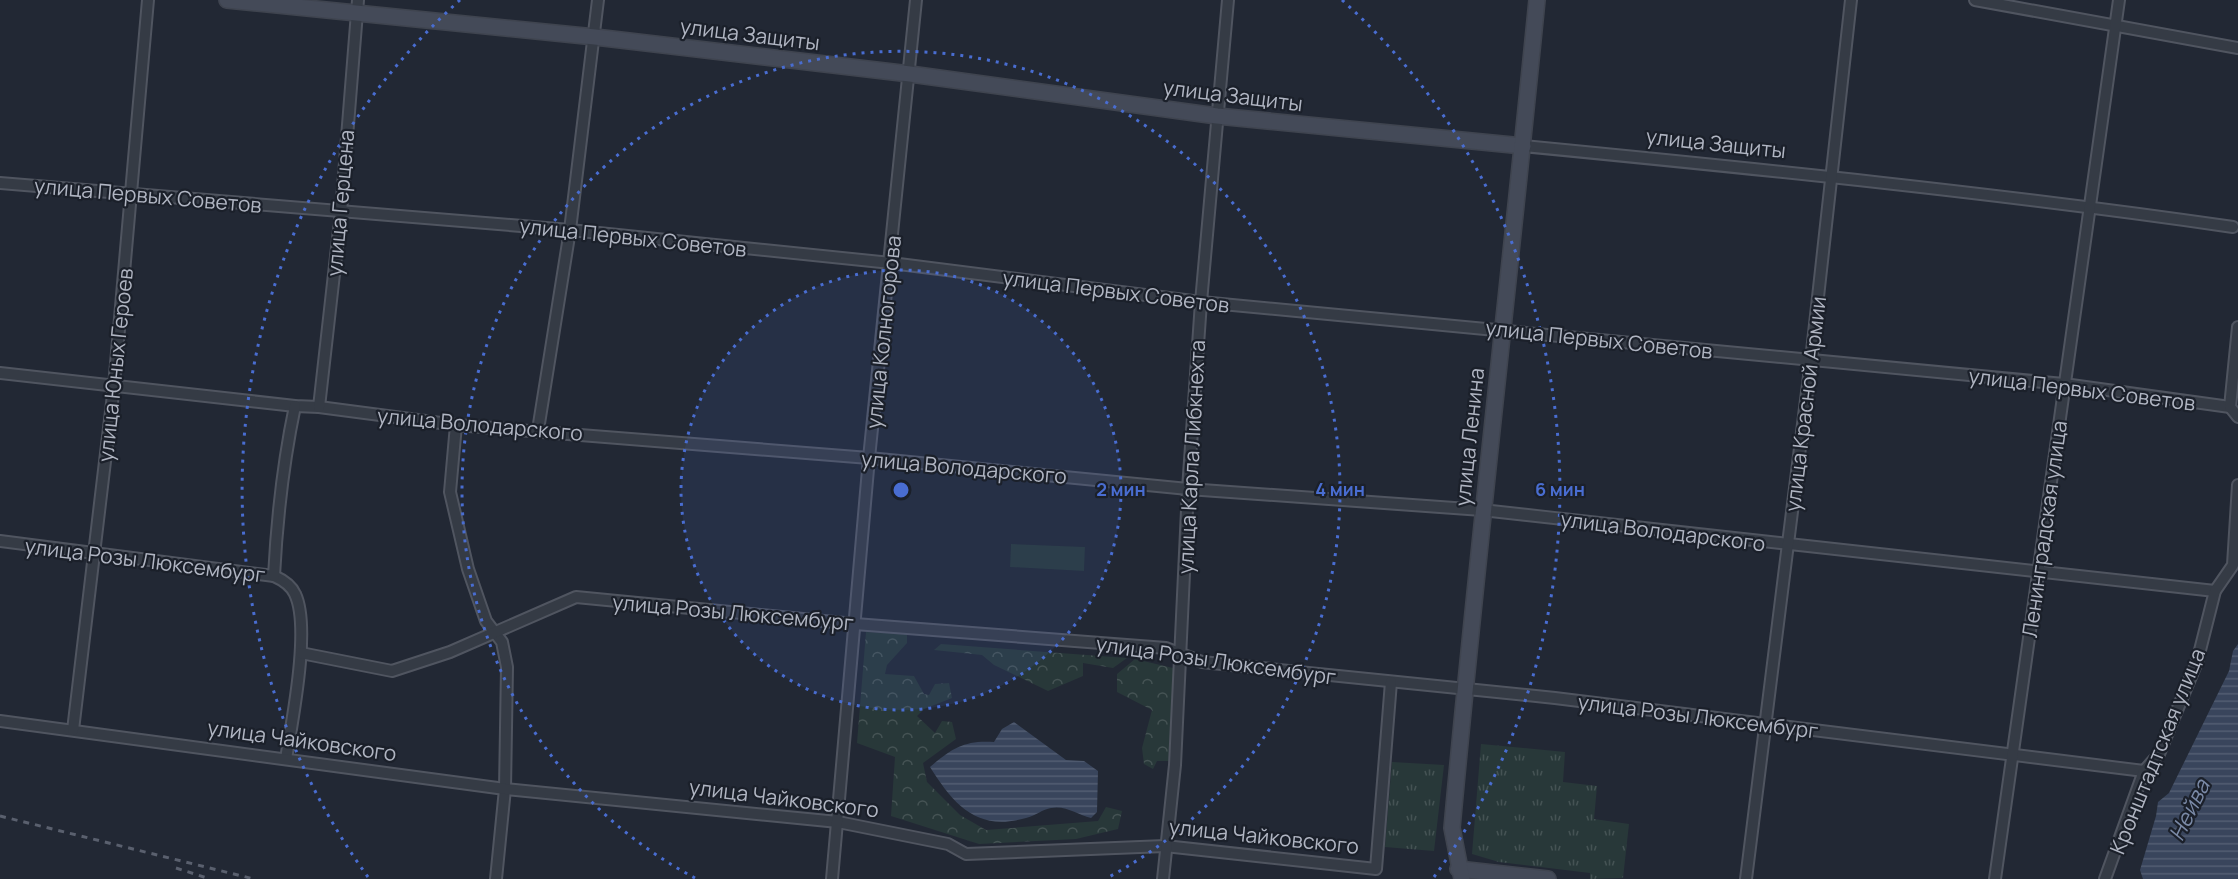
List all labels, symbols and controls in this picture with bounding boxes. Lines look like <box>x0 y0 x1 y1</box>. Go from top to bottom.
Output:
street label: улица Защиты <box>679 12 821 56</box>
street label: улица Защиты <box>1162 73 1304 117</box>
street label: улица Защиты <box>1645 122 1787 164</box>
street label: улица Герцена <box>320 128 360 278</box>
street label: улица Первых Советов <box>33 171 263 219</box>
street label: улица Первых Советов <box>518 211 748 263</box>
street label: улица Колногорова <box>859 234 907 430</box>
street label: улица Первых Советов <box>1001 263 1231 319</box>
street label: улица Юных Героев <box>91 267 139 463</box>
street label: улица Красной Армии <box>1778 295 1832 513</box>
street label: улица Первых Советов <box>1484 313 1714 365</box>
street label: улица Карла Либкнехта <box>1171 339 1211 575</box>
street label: улица Первых Советов <box>1967 361 2197 417</box>
street label: улица Ленина <box>1448 366 1490 508</box>
street label: улица Володарского <box>376 401 584 447</box>
street label: Ленинградская улица <box>2015 419 2073 639</box>
street label: улица Володарского <box>860 444 1068 490</box>
text: 2 мин <box>1096 477 1146 501</box>
text: 4 мин <box>1315 477 1365 501</box>
text: 6 мин <box>1535 477 1585 501</box>
centre of rings <box>891 480 911 500</box>
street label: улица Володарского <box>1559 505 1767 557</box>
street label: улица Розы Люксембург <box>23 531 267 589</box>
street label: улица Розы Люксембург <box>611 588 855 637</box>
street label: улица Розы Люксембург <box>1094 629 1338 691</box>
street label: Кронштадтская улица <box>2103 644 2211 858</box>
street label: улица Розы Люксембург <box>1576 687 1820 745</box>
street label: улица Чайковского <box>206 713 398 767</box>
street label: улица Чайковского <box>688 772 880 824</box>
water label: Нейва <box>2161 773 2217 846</box>
street label: улица Чайковского <box>1168 812 1360 860</box>

